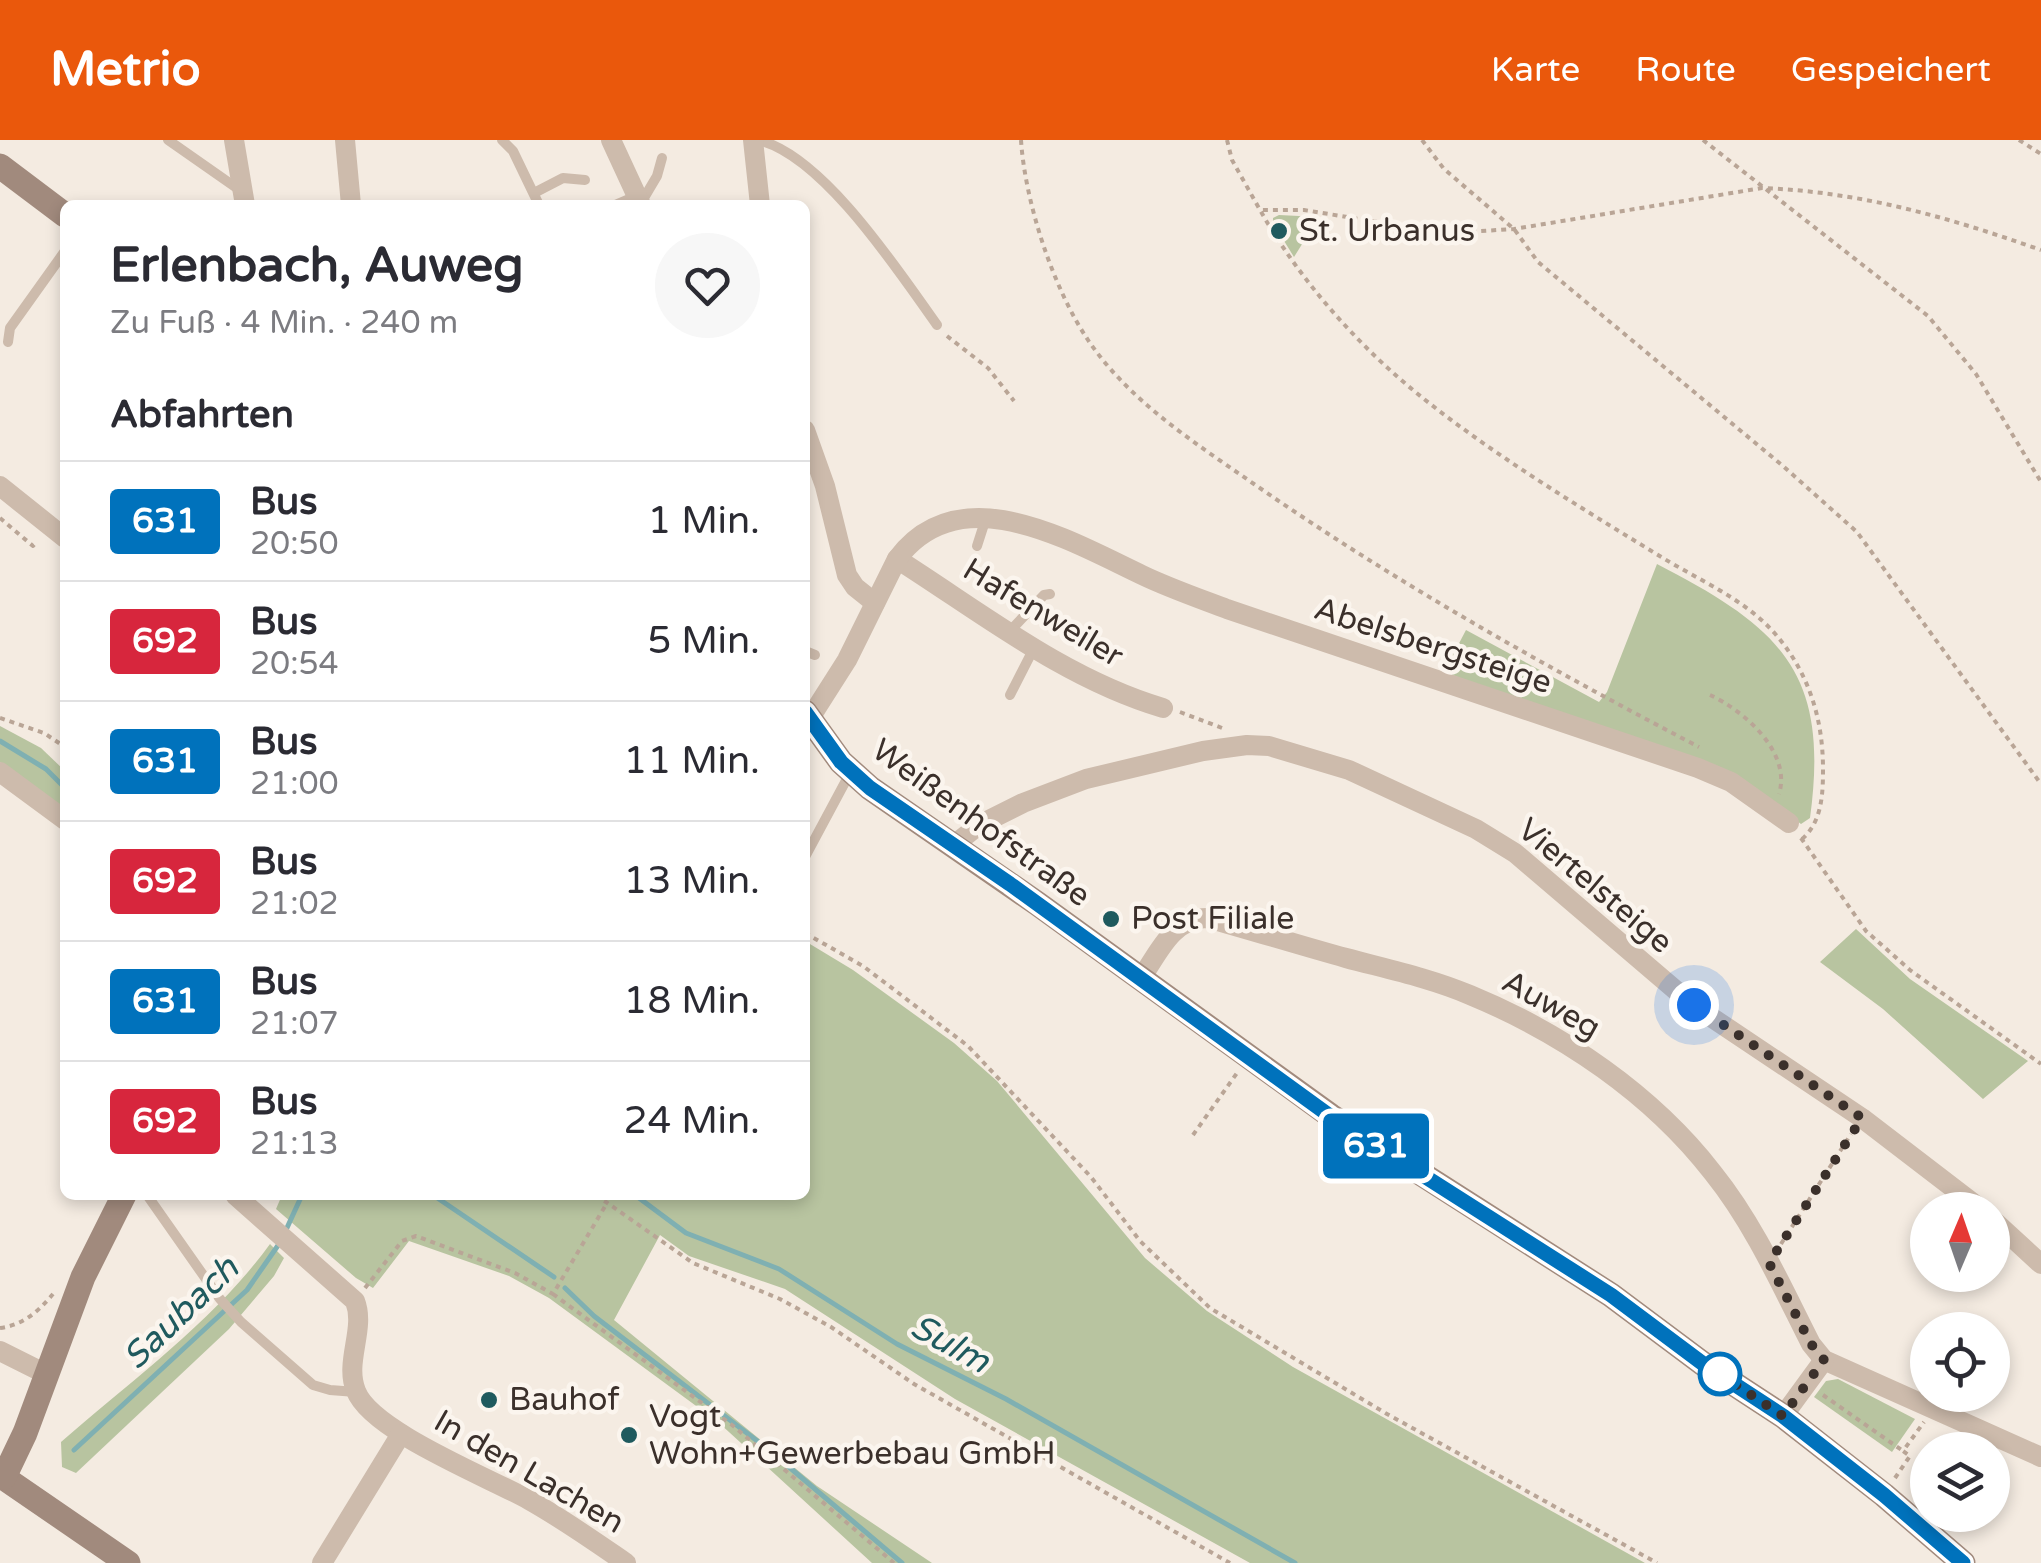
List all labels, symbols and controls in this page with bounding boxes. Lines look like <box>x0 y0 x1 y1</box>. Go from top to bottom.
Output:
text: Metrio <box>50 41 201 99</box>
text: Karte <box>1491 49 1580 91</box>
text: Route <box>1635 49 1736 91</box>
text: Gespeichert <box>1791 49 1991 91</box>
place label: St. Urbanus <box>1299 212 1475 250</box>
marker: St. Urbanus <box>1268 220 1290 242</box>
button: heart <box>655 233 760 338</box>
text: Erlenbach, Auweg <box>110 237 524 295</box>
text: Zu Fuß · 4 Min. · 240 m <box>110 304 458 342</box>
text: Abfahrten <box>110 392 294 438</box>
text: Bus <box>250 479 317 525</box>
text: 1 Min. <box>647 498 760 544</box>
text: 631 <box>132 500 198 542</box>
text: 20:50 <box>250 525 339 563</box>
street label: Hafenweiler <box>956 550 1131 676</box>
street label: Abelsbergsteige <box>1310 590 1556 702</box>
text: Bus <box>250 599 317 645</box>
text: 5 Min. <box>647 618 760 664</box>
text: 692 <box>132 620 198 662</box>
text: 20:54 <box>250 645 339 683</box>
text: Bus <box>250 719 317 765</box>
street label: Weißenhofstraße <box>865 731 1097 915</box>
text: 11 Min. <box>624 738 760 784</box>
text: 631 <box>132 740 198 782</box>
text: 21:00 <box>250 765 339 803</box>
street label: Viertelsteige <box>1510 810 1680 962</box>
text: Bus <box>250 839 317 885</box>
text: 13 Min. <box>624 858 760 904</box>
text: 692 <box>132 860 198 902</box>
text: 21:02 <box>250 885 339 923</box>
place label: Post Filiale <box>1131 900 1294 938</box>
marker: Post Filiale <box>1100 908 1122 930</box>
text: Bus <box>250 959 317 1005</box>
street label: Auweg <box>1495 963 1607 1047</box>
text: 18 Min. <box>624 978 760 1024</box>
text: 631 <box>132 980 198 1022</box>
your location <box>1669 980 1719 1030</box>
text: 21:07 <box>250 1005 339 1043</box>
text: Bus <box>250 1079 317 1125</box>
text: 24 Min. <box>624 1098 760 1144</box>
text: 692 <box>132 1100 198 1142</box>
line badge: 631 <box>1318 1114 1434 1178</box>
text: 21:13 <box>250 1125 339 1163</box>
text: 631 <box>1343 1125 1409 1167</box>
north arrow <box>1910 1192 2010 1292</box>
map controls <box>1910 1192 2010 1532</box>
water label: Saubach <box>115 1247 249 1378</box>
water label: Sulm <box>903 1305 997 1383</box>
button: locate <box>1910 1312 2010 1412</box>
unlabelled marker <box>1699 1353 1741 1395</box>
place label: Bauhof <box>509 1381 620 1419</box>
marker: Bauhof <box>478 1389 500 1411</box>
place label: Vogt Wohn+Gewerbebau GmbH <box>649 1398 1056 1473</box>
street label: In den Lachen <box>427 1402 631 1542</box>
marker: Vogt Wohn+Gewerbebau GmbH <box>618 1424 640 1446</box>
button: layers <box>1910 1432 2010 1532</box>

